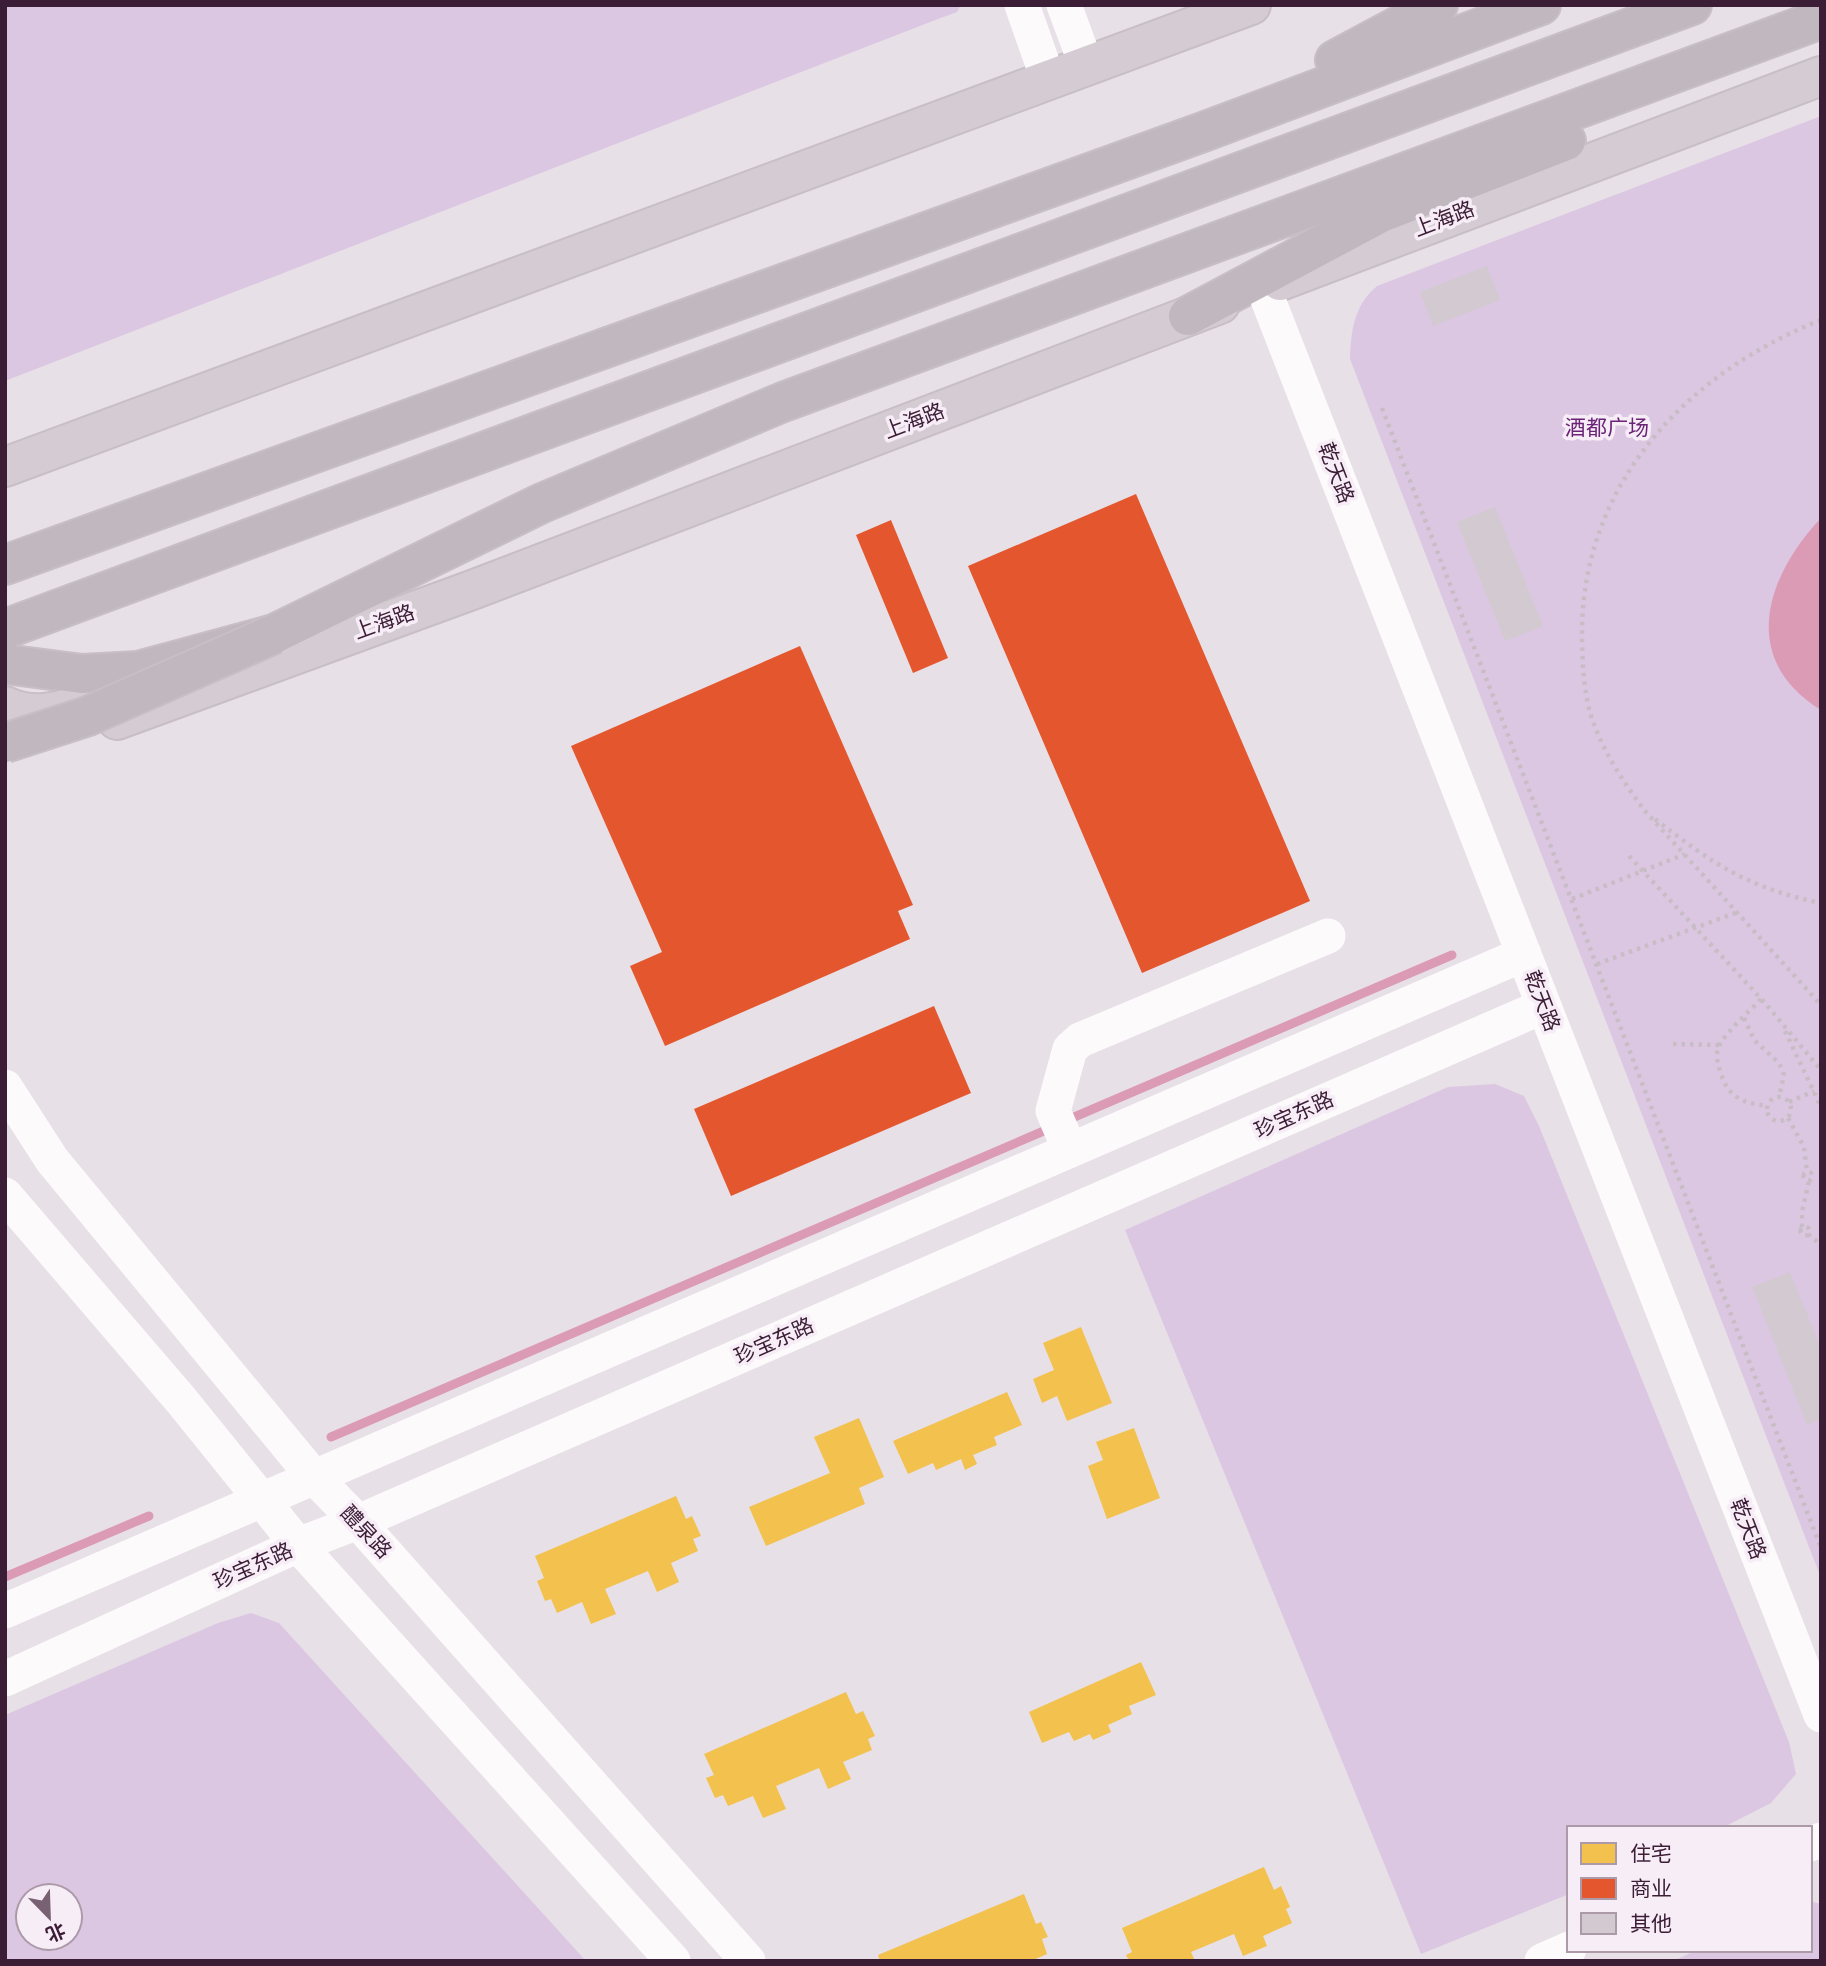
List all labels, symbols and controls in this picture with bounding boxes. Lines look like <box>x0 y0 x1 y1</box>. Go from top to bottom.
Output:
street label: 上海路 <box>1410 197 1478 241</box>
street label: 上海路 <box>880 399 948 443</box>
park label: 酒都广场 <box>1565 416 1649 440</box>
street label: 乾天路 <box>1314 439 1358 507</box>
street label: 上海路 <box>350 600 418 644</box>
street label: 乾天路 <box>1520 967 1564 1035</box>
street label: 珍宝东路 <box>1251 1087 1337 1143</box>
street label: 珍宝东路 <box>731 1313 817 1369</box>
street label: 乾天路 <box>1726 1495 1770 1563</box>
street label: 醴泉路 <box>336 1501 396 1563</box>
street label: 珍宝东路 <box>210 1538 296 1594</box>
legend <box>1567 1826 1812 1952</box>
text: 住宅 <box>1630 1842 1672 1866</box>
text: 商业 <box>1630 1877 1672 1901</box>
north arrow <box>14 1882 84 1952</box>
text: 其他 <box>1630 1912 1672 1936</box>
text: 北 <box>43 1919 69 1946</box>

